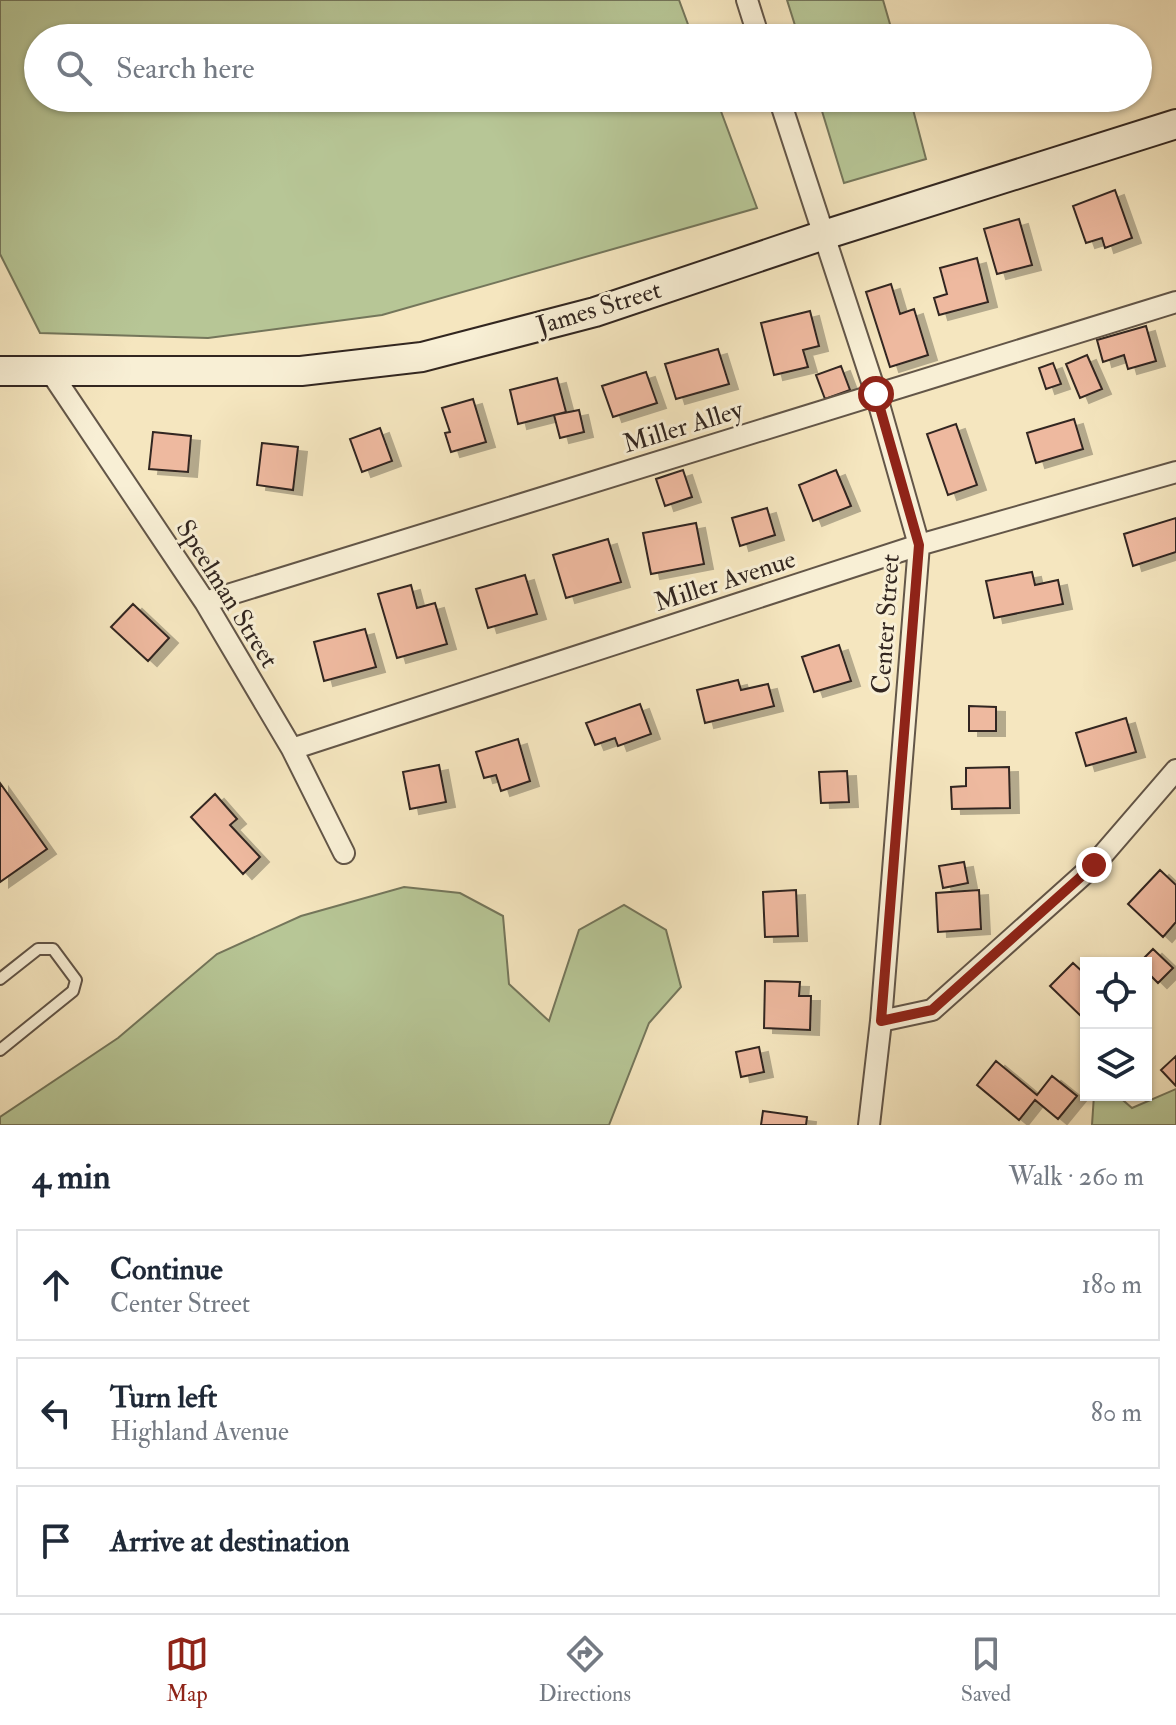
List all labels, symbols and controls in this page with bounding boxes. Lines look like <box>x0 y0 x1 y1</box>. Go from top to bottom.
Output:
search box <box>24 24 1152 112</box>
icon: search <box>52 46 96 90</box>
text: Search here <box>116 50 255 87</box>
street label: James Street <box>532 274 665 342</box>
route start <box>858 376 894 412</box>
street label: Miller Alley <box>619 393 747 460</box>
street label: Speelman Street <box>168 514 285 674</box>
street label: Miller Avenue <box>650 543 800 619</box>
street label: Center Street <box>865 553 907 695</box>
route end <box>1076 847 1112 883</box>
map controls <box>1080 957 1152 1101</box>
button: locate <box>1080 957 1152 1029</box>
button: layers <box>1080 1029 1152 1101</box>
text: 4 min <box>32 1156 110 1199</box>
text: Walk · 260 m <box>1009 1161 1144 1193</box>
text: Continue <box>110 1251 223 1288</box>
icon: ahead <box>34 1263 78 1307</box>
text: 180 m <box>1082 1269 1142 1301</box>
text: Center Street <box>110 1288 250 1320</box>
text: Turn left <box>110 1379 217 1416</box>
icon: left <box>34 1391 78 1435</box>
text: 80 m <box>1091 1397 1142 1429</box>
text: Highland Avenue <box>110 1416 289 1448</box>
icon: arrive <box>34 1519 78 1563</box>
text: Arrive at destination <box>110 1523 350 1560</box>
tab: Map <box>165 1632 209 1708</box>
tab: Directions <box>539 1632 631 1708</box>
tab: Saved <box>961 1632 1011 1708</box>

